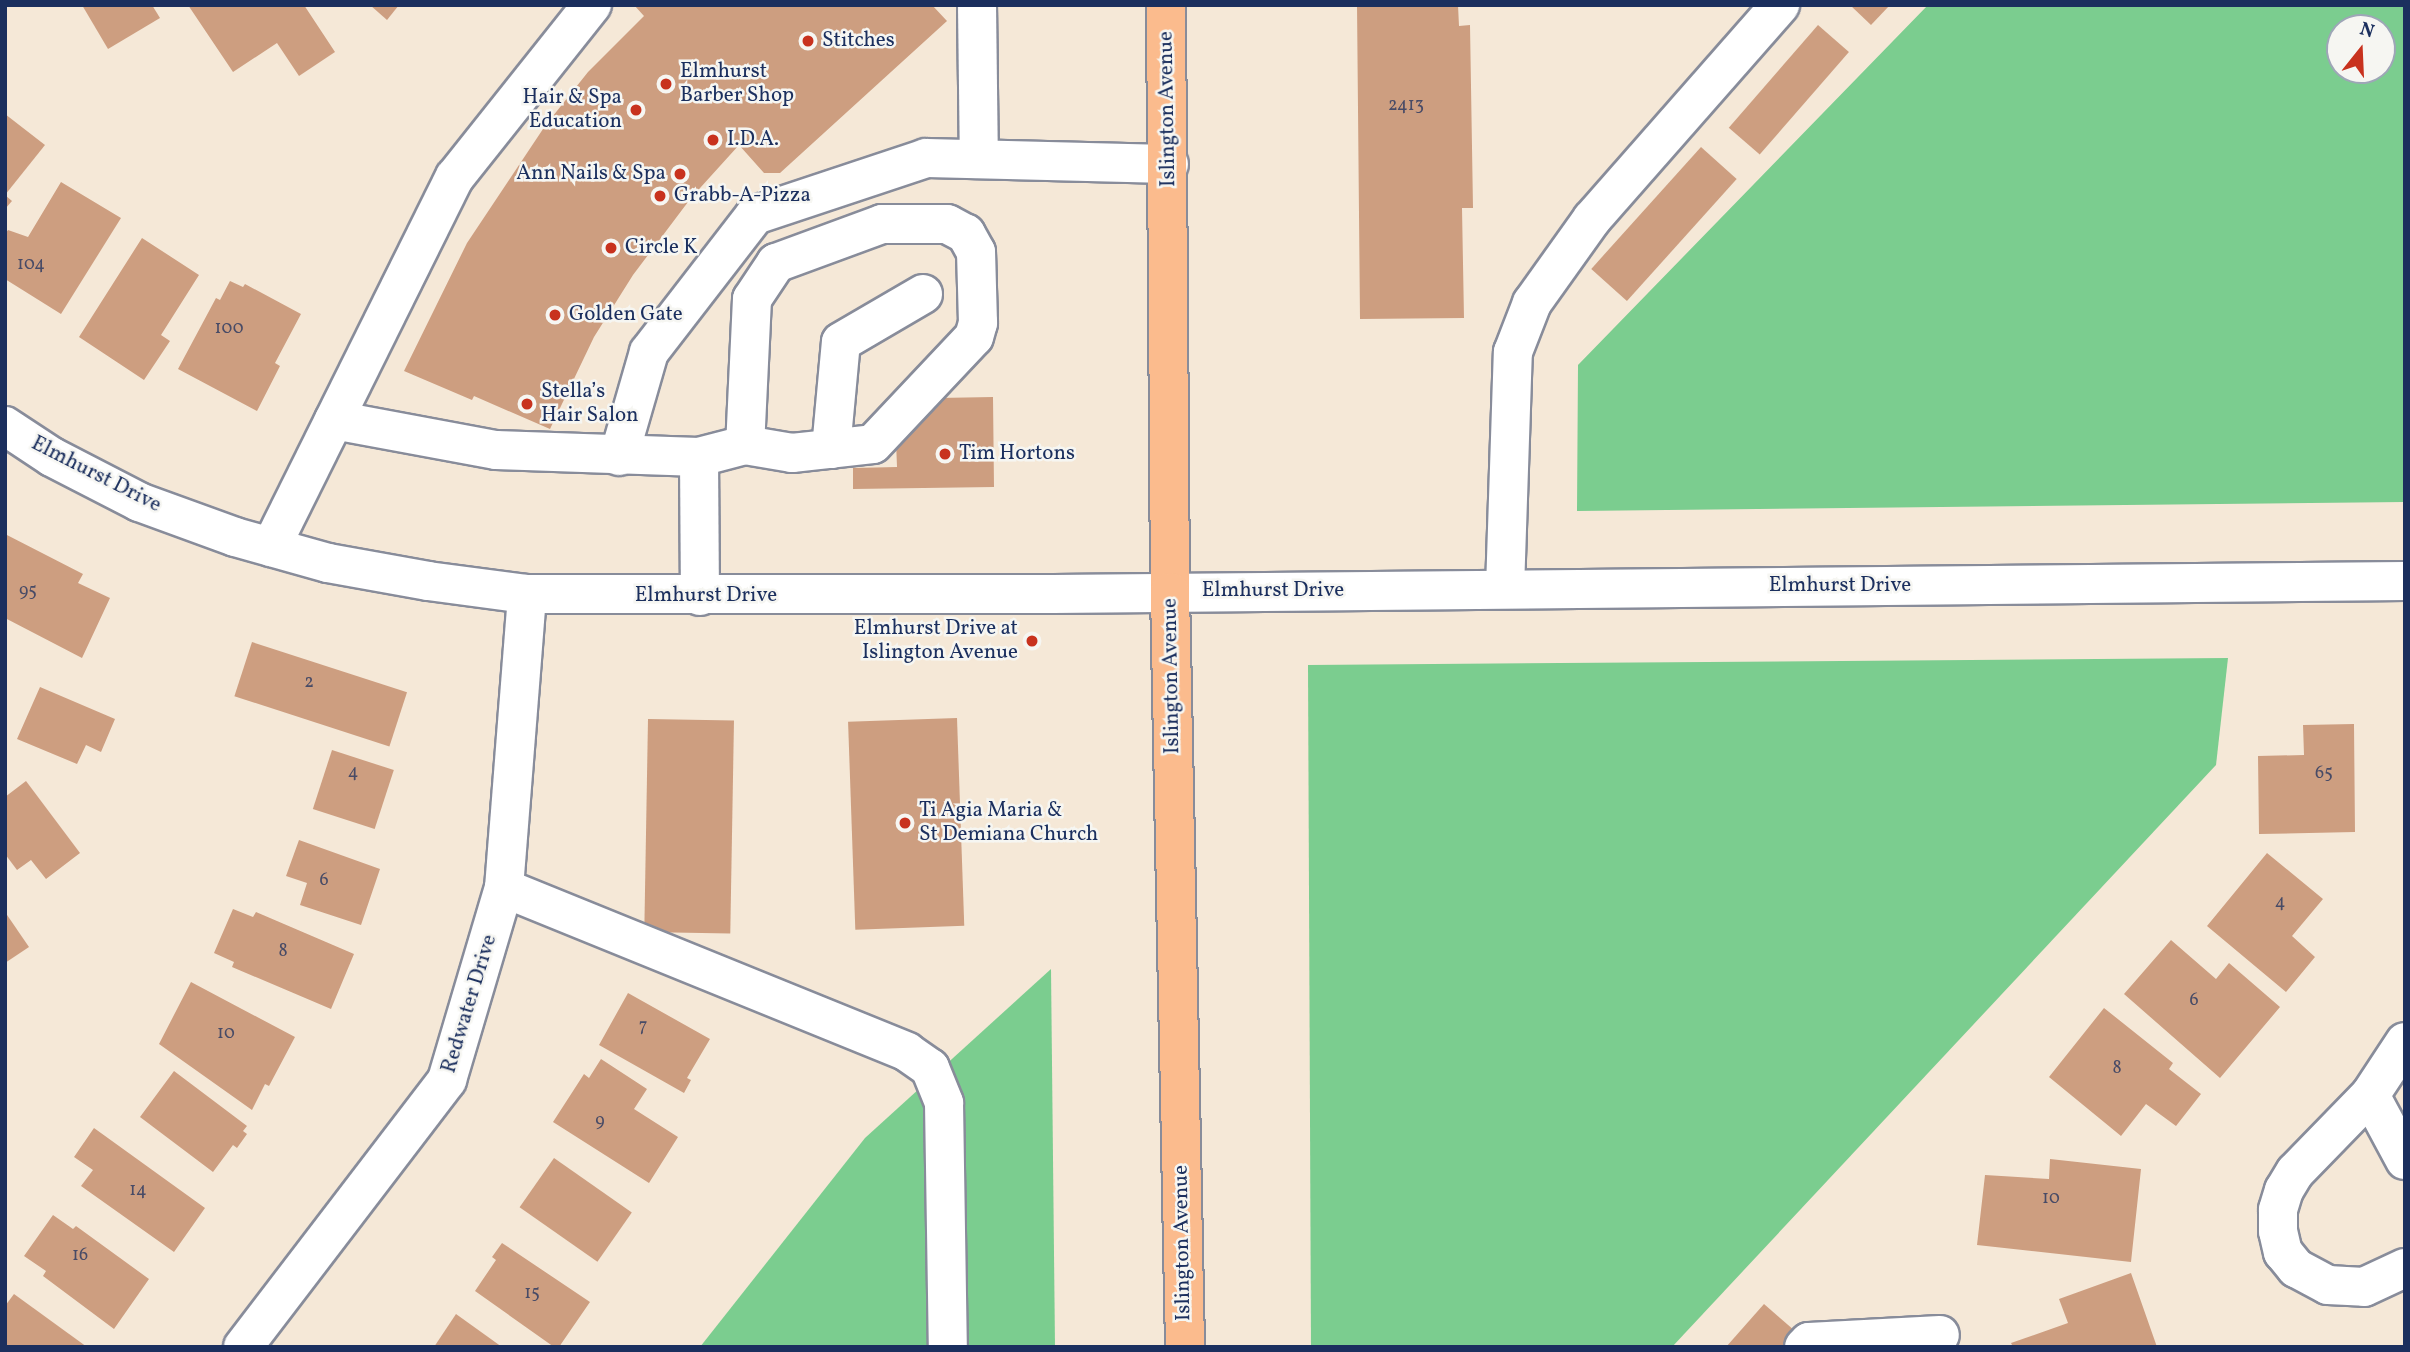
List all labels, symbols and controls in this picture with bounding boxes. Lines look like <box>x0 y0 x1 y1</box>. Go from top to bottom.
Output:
north arrow <box>2326 14 2396 84</box>
text: N <box>2356 16 2377 45</box>
place label: Stitches <box>822 28 895 54</box>
street label: Islington Avenue <box>1154 31 1182 187</box>
marker: Stitches <box>800 33 816 49</box>
place label: Elmhurst Barber Shop <box>680 59 794 109</box>
marker: Elmhurst Barber Shop <box>658 76 674 92</box>
place label: Hair & Spa Education <box>523 85 622 135</box>
house number: 2413 <box>1388 95 1424 117</box>
marker: Hair & Spa Education <box>628 102 644 118</box>
place label: I.D.A. <box>727 127 779 153</box>
marker: I.D.A. <box>705 132 721 148</box>
place label: Ann Nails & Spa <box>516 161 666 187</box>
marker: Ann Nails & Spa <box>672 166 688 182</box>
place label: Grabb-A-Pizza <box>674 183 811 209</box>
marker: Grabb-A-Pizza <box>652 188 668 204</box>
place label: Circle K <box>625 235 697 261</box>
marker: Circle K <box>603 240 619 256</box>
house number: 104 <box>17 254 45 276</box>
place label: Golden Gate <box>569 302 683 328</box>
marker: Golden Gate <box>547 307 563 323</box>
house number: 100 <box>215 318 243 340</box>
place label: Stella’s Hair Salon <box>541 379 639 429</box>
marker: Stella’s Hair Salon <box>519 396 535 412</box>
street label: Elmhurst Drive <box>27 431 165 519</box>
place label: Tim Hortons <box>959 441 1075 467</box>
marker: Tim Hortons <box>937 446 953 462</box>
street label: Elmhurst Drive <box>1769 573 1911 599</box>
street label: Elmhurst Drive <box>1202 578 1344 604</box>
house number: 95 <box>19 581 37 603</box>
street label: Elmhurst Drive <box>635 583 777 609</box>
street label: Islington Avenue <box>1158 598 1186 754</box>
place label: Elmhurst Drive at Islington Avenue <box>854 616 1018 666</box>
marker: Elmhurst Drive at Islington Avenue <box>1024 633 1040 649</box>
house number: 2 <box>304 672 314 694</box>
house number: 4 <box>348 762 358 784</box>
house number: 65 <box>2315 763 2333 785</box>
place label: Ti Agia Maria & St Demiana Church <box>919 798 1098 848</box>
marker: Ti Agia Maria & St Demiana Church <box>897 815 913 831</box>
house number: 6 <box>319 870 329 892</box>
house number: 4 <box>2275 892 2285 914</box>
street label: Redwater Drive <box>437 932 503 1076</box>
house number: 8 <box>278 941 288 963</box>
house number: 6 <box>2189 990 2199 1012</box>
house number: 7 <box>639 1016 647 1038</box>
house number: 10 <box>217 1023 235 1045</box>
house number: 8 <box>2112 1058 2122 1080</box>
house number: 9 <box>595 1111 605 1133</box>
street label: Islington Avenue <box>1169 1165 1197 1321</box>
house number: 14 <box>129 1180 147 1202</box>
house number: 10 <box>2042 1188 2060 1210</box>
house number: 16 <box>72 1245 88 1267</box>
house number: 15 <box>524 1283 540 1305</box>

